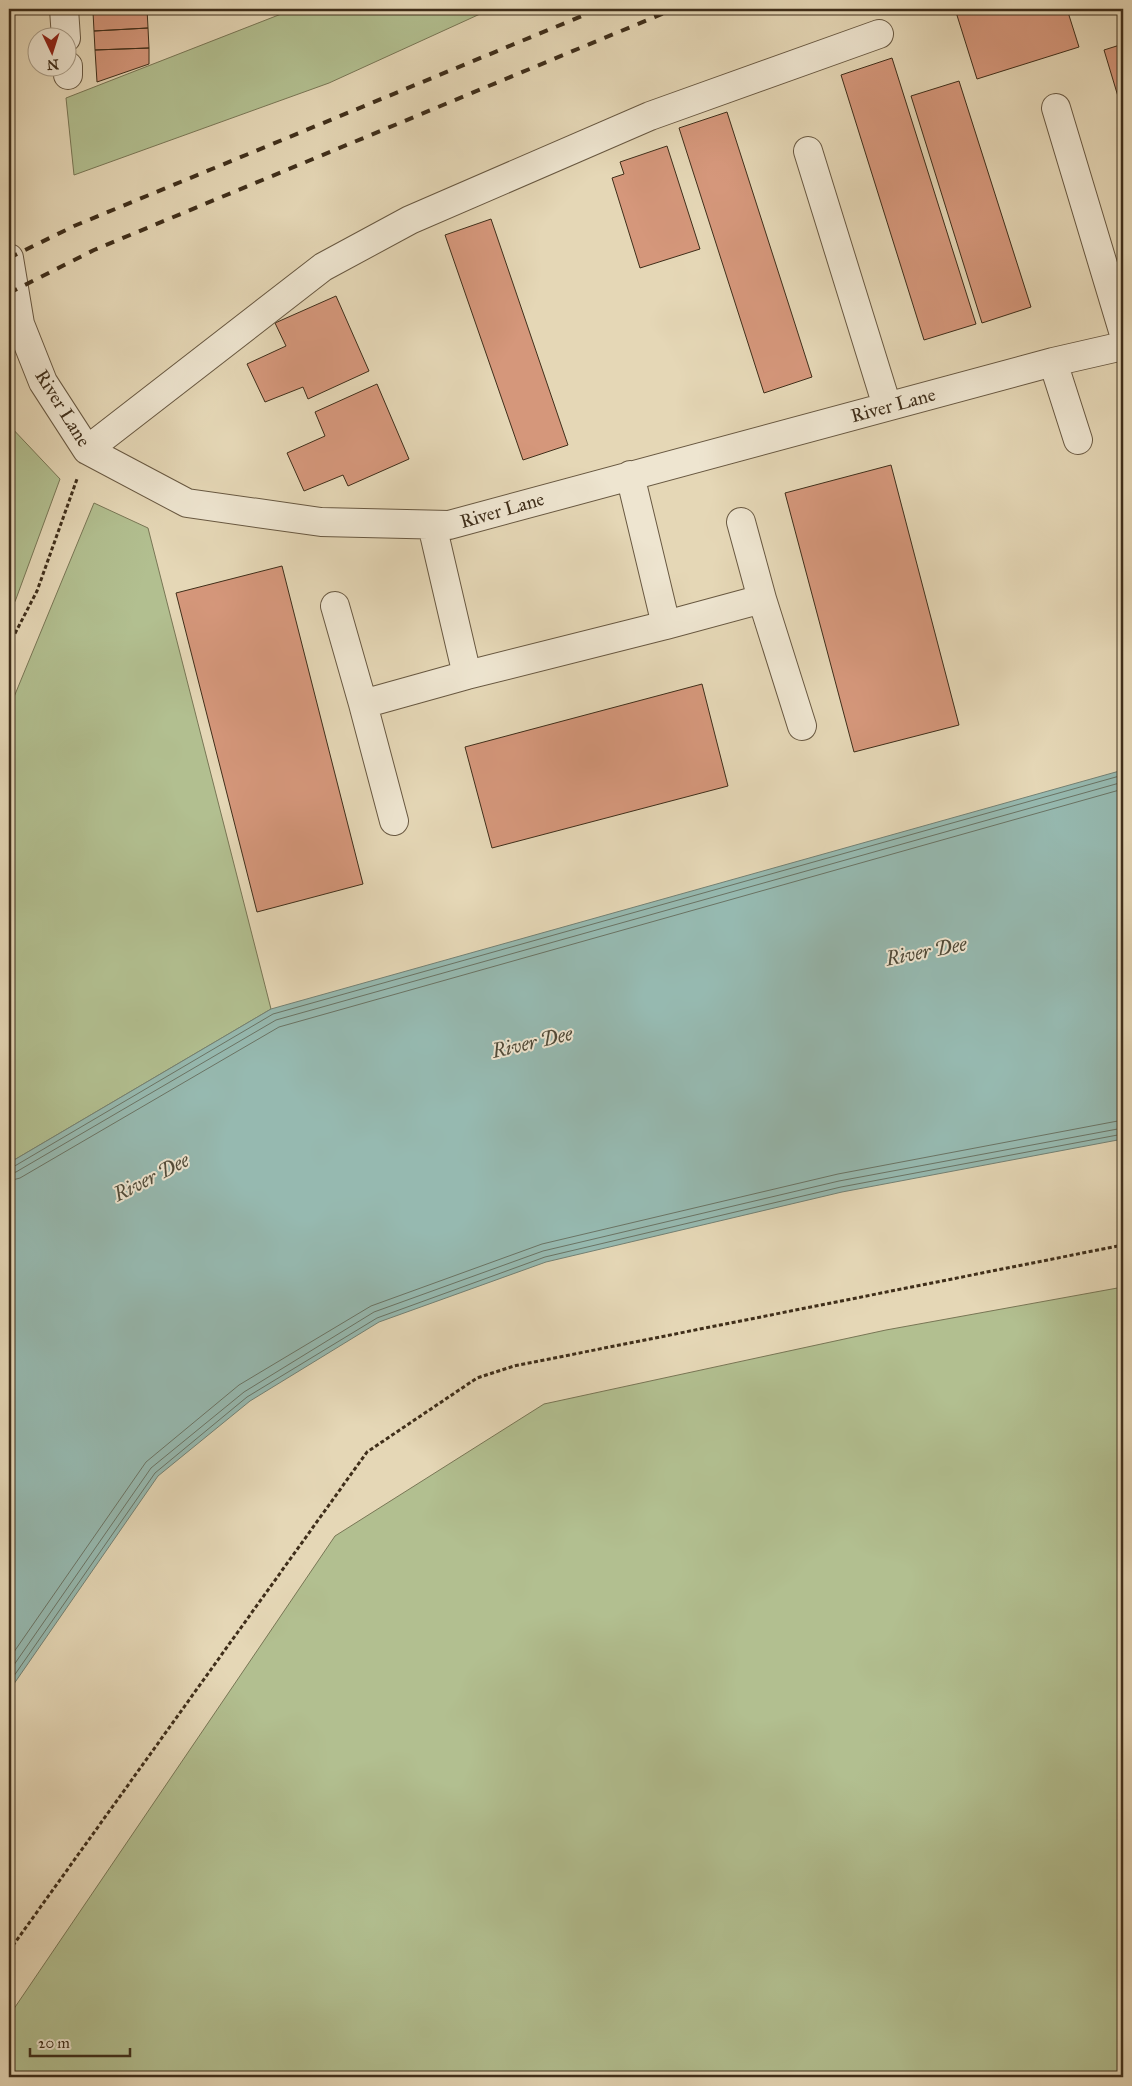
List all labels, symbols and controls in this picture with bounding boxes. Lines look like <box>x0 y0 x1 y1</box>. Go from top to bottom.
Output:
north arrow <box>28 28 78 78</box>
text: N <box>46 56 59 73</box>
street label: River Lane <box>30 365 96 451</box>
street label: River Lane <box>848 383 938 427</box>
street label: River Lane <box>457 487 547 533</box>
water label: River Dee <box>883 931 969 971</box>
water label: River Dee <box>488 1021 575 1063</box>
water label: River Dee <box>108 1147 193 1207</box>
scale bar <box>30 2026 130 2058</box>
text: 20 m <box>38 2034 70 2052</box>

